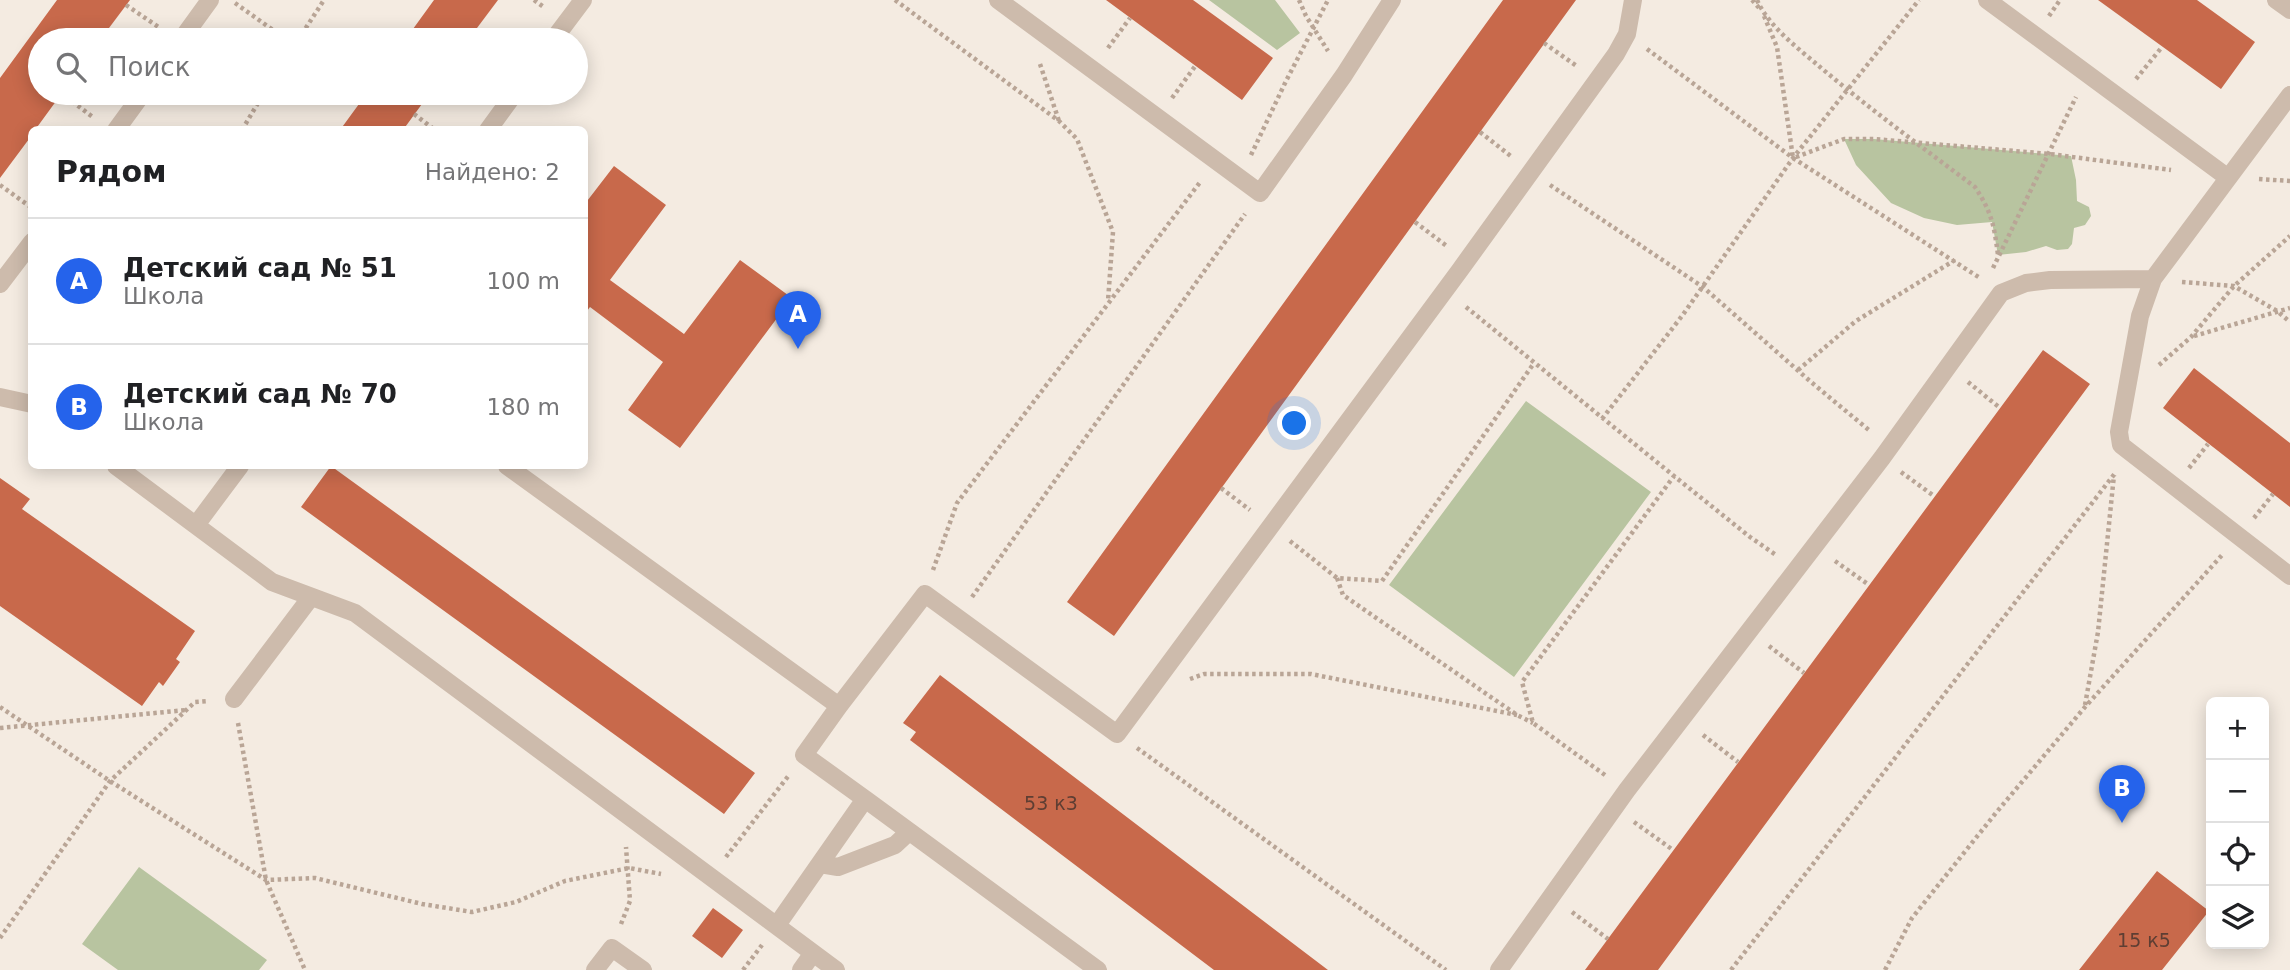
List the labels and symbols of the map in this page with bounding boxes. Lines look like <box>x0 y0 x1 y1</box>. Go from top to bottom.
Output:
pin: A <box>775 291 821 349</box>
your location <box>1277 406 1311 440</box>
pin: B <box>2099 765 2145 823</box>
house number: 53 к3 <box>1024 792 1078 814</box>
house number: 15 к5 <box>2117 929 2171 951</box>

